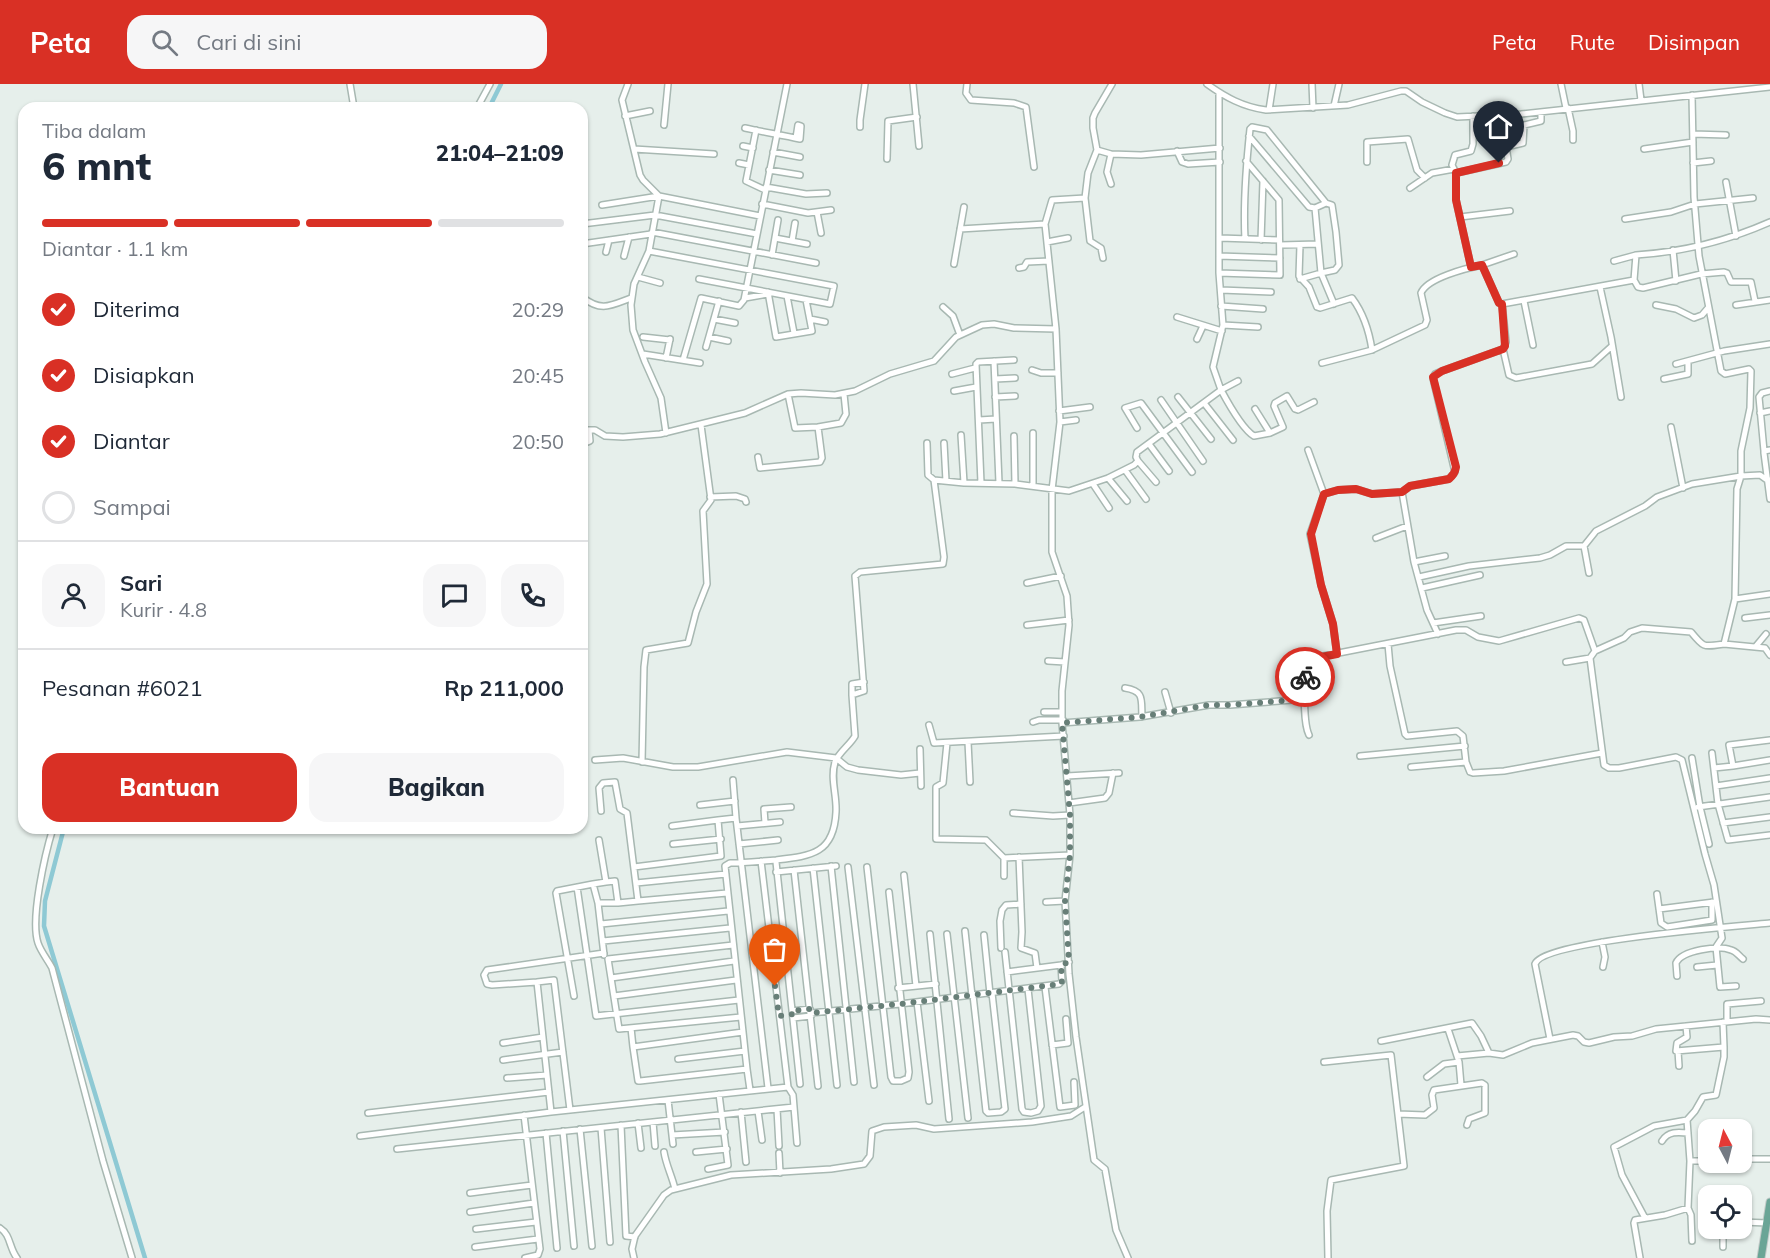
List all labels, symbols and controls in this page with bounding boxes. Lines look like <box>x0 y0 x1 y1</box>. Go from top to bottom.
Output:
search box <box>127 15 547 69</box>
text: Peta <box>30 25 91 60</box>
icon: search <box>148 26 181 59</box>
text: Cari di sini <box>196 28 302 56</box>
text: Peta <box>1492 29 1537 55</box>
text: Rute <box>1570 29 1615 55</box>
text: Disimpan <box>1648 29 1740 55</box>
pin <box>1473 101 1524 163</box>
icon: home <box>1482 110 1515 143</box>
text: Tiba dalam <box>42 118 146 143</box>
text: 21:04–21:09 <box>436 139 564 167</box>
text: 6 mnt <box>42 141 151 190</box>
text: Diantar · 1.1 km <box>42 236 188 261</box>
icon: check <box>42 293 75 326</box>
text: Diterima <box>93 295 180 323</box>
text: 20:29 <box>511 297 564 322</box>
icon: check <box>42 359 75 392</box>
text: Disiapkan <box>93 361 195 389</box>
text: 20:45 <box>511 363 564 388</box>
icon: check <box>42 425 75 458</box>
text: Diantar <box>93 427 170 455</box>
text: 20:50 <box>511 429 564 454</box>
text: Sampai <box>93 493 171 521</box>
button: person <box>42 564 105 627</box>
button: chat <box>423 564 486 627</box>
button: phone <box>501 564 564 627</box>
text: Sari <box>120 569 162 597</box>
text: Kurir · 4.8 <box>120 597 207 622</box>
courier <box>1275 647 1335 707</box>
icon: bike <box>1289 661 1322 694</box>
text: Pesanan #6021 <box>42 674 203 702</box>
text: Rp 211,000 <box>444 674 564 702</box>
button: Bantuan <box>42 753 297 822</box>
button: Bagikan <box>309 753 564 822</box>
pin <box>749 924 800 986</box>
icon: bag <box>758 933 791 966</box>
north arrow <box>1698 1119 1752 1173</box>
map controls <box>1698 1119 1752 1239</box>
button: locate <box>1698 1185 1752 1239</box>

